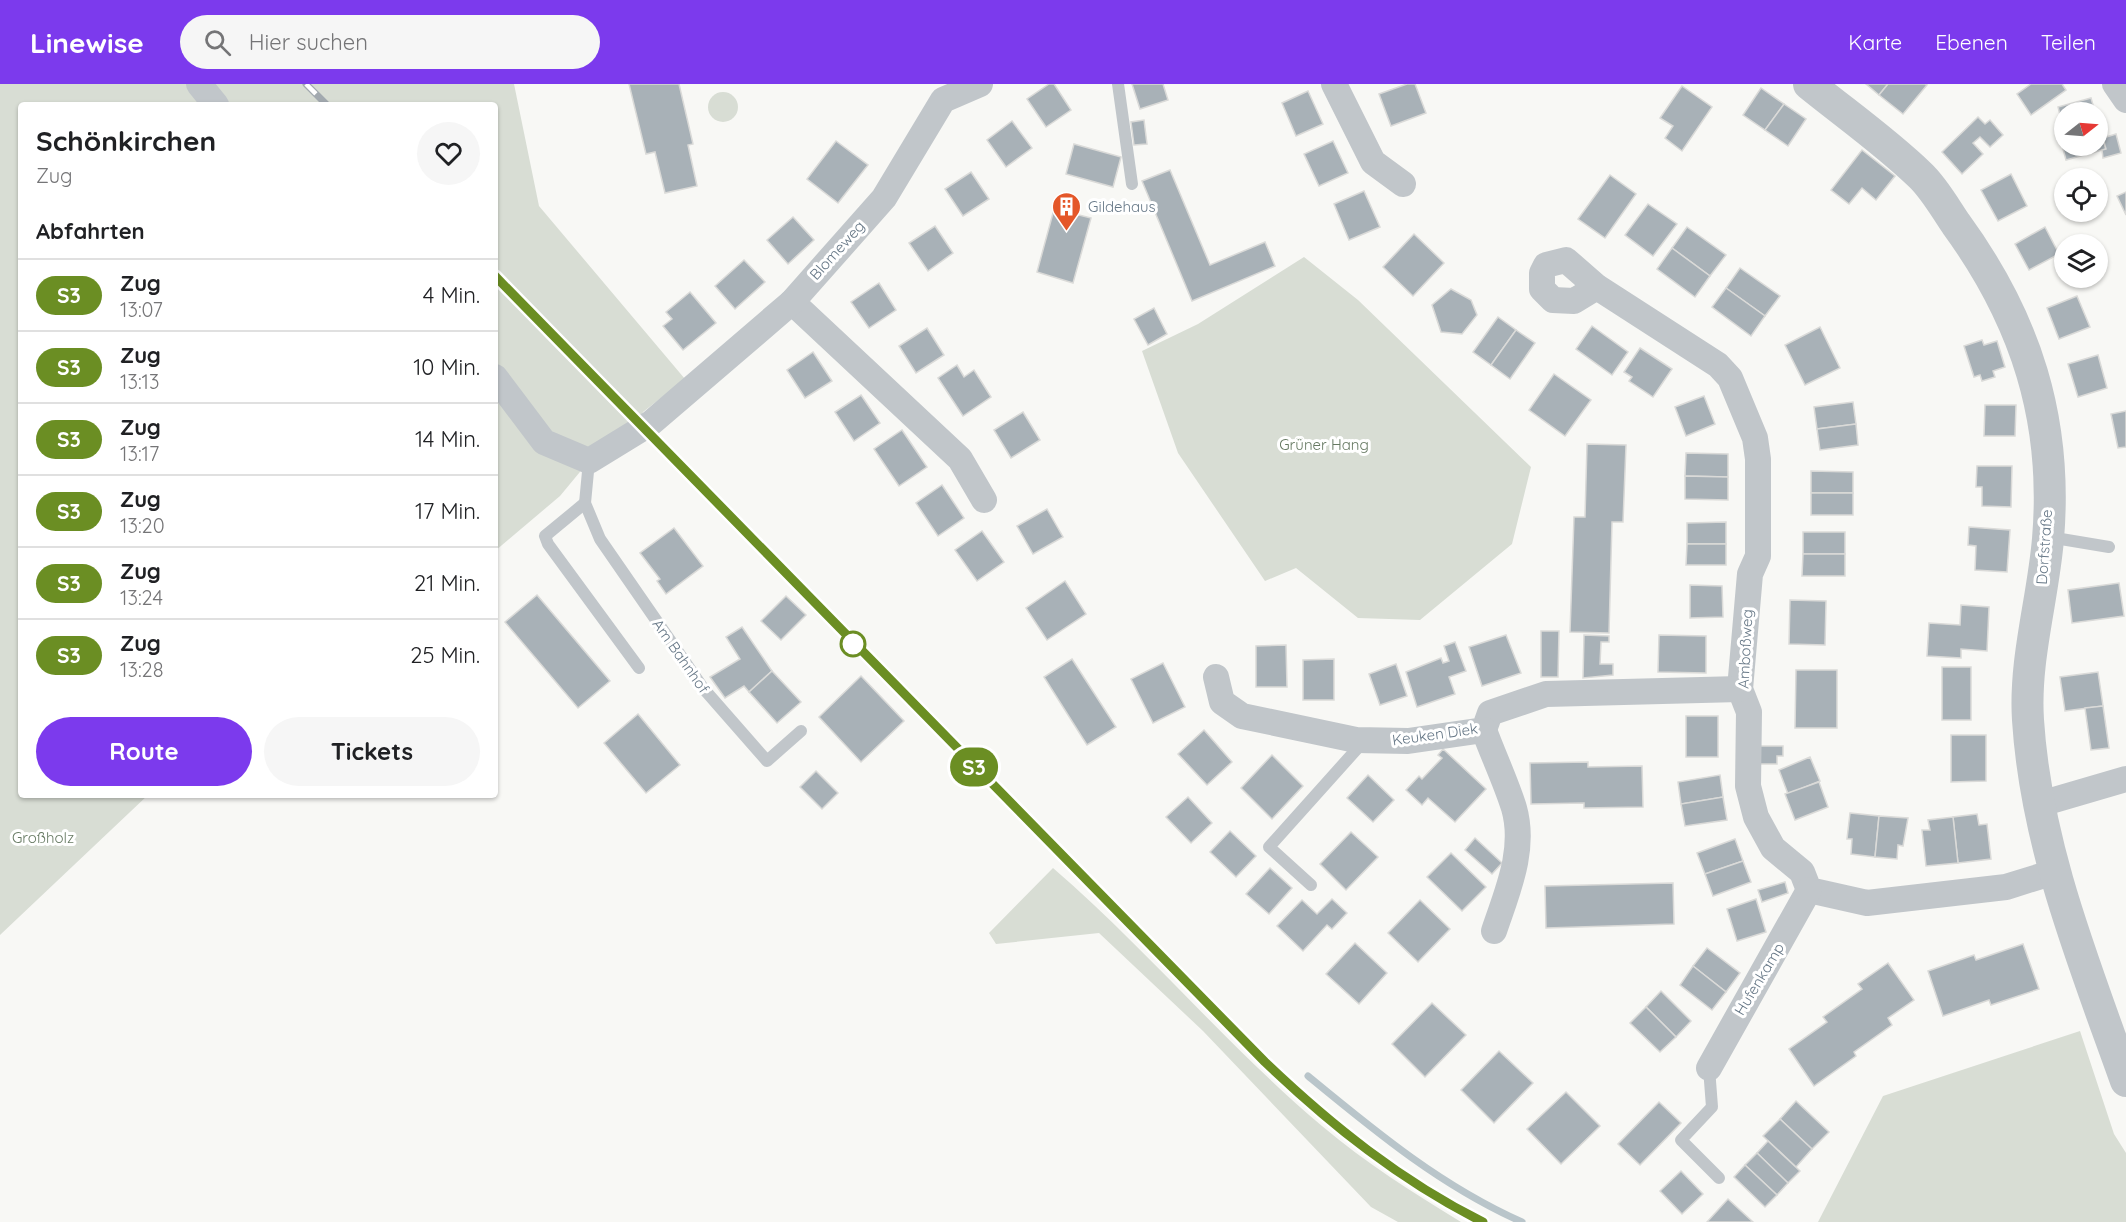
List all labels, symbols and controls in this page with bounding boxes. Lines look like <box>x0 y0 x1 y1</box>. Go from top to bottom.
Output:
search box <box>180 15 600 69</box>
text: Linewise <box>30 25 144 60</box>
icon: search <box>201 26 234 59</box>
text: Hier suchen <box>249 28 368 56</box>
text: Karte <box>1848 29 1902 55</box>
text: Ebenen <box>1935 29 2008 55</box>
text: Teilen <box>2041 29 2096 55</box>
north arrow <box>2054 102 2108 156</box>
map controls <box>2054 102 2108 288</box>
button: heart <box>417 122 480 185</box>
text: Schönkirchen <box>36 123 216 158</box>
text: Zug <box>36 163 72 188</box>
button: locate <box>2054 168 2108 222</box>
building icon: Gildehaus <box>1051 190 1083 232</box>
place label: Gildehaus <box>1088 197 1156 216</box>
street label: Blomeweg <box>805 216 869 284</box>
text: Abfahrten <box>36 217 145 245</box>
button: layers <box>2054 234 2108 288</box>
text: Zug <box>120 269 161 297</box>
text: 4 Min. <box>423 281 480 309</box>
text: S3 <box>57 282 81 308</box>
text: 13:07 <box>120 297 163 322</box>
text: Zug <box>120 341 161 369</box>
text: 10 Min. <box>413 353 480 381</box>
text: S3 <box>57 354 81 380</box>
text: 13:13 <box>120 369 160 394</box>
text: Zug <box>120 413 161 441</box>
text: 14 Min. <box>415 425 480 453</box>
text: S3 <box>57 426 81 452</box>
park label: Grüner Hang <box>1279 435 1369 454</box>
text: 13:17 <box>120 441 159 466</box>
text: Zug <box>120 485 161 513</box>
text: 17 Min. <box>415 497 480 525</box>
text: S3 <box>57 498 81 524</box>
street label: Dorfstraße <box>2032 509 2056 585</box>
text: 13:20 <box>120 513 165 538</box>
text: Zug <box>120 557 161 585</box>
text: 21 Min. <box>414 569 480 597</box>
text: S3 <box>57 570 81 596</box>
text: 13:24 <box>120 585 163 610</box>
street label: Amboßweg <box>1733 609 1757 689</box>
street label: Am Bahnhof <box>648 615 714 697</box>
text: Zug <box>120 629 161 657</box>
unlabelled marker <box>840 631 866 657</box>
text: 25 Min. <box>410 641 480 669</box>
text: S3 <box>57 642 81 668</box>
text: 13:28 <box>120 657 164 682</box>
button: Route <box>36 717 252 786</box>
button: Tickets <box>264 717 480 786</box>
street label: Keuken Diek <box>1391 719 1479 749</box>
line badge: S3 <box>947 748 1001 786</box>
text: S3 <box>962 754 986 780</box>
park label: Großholz <box>12 828 74 847</box>
street label: Hufenkamp <box>1730 939 1788 1019</box>

